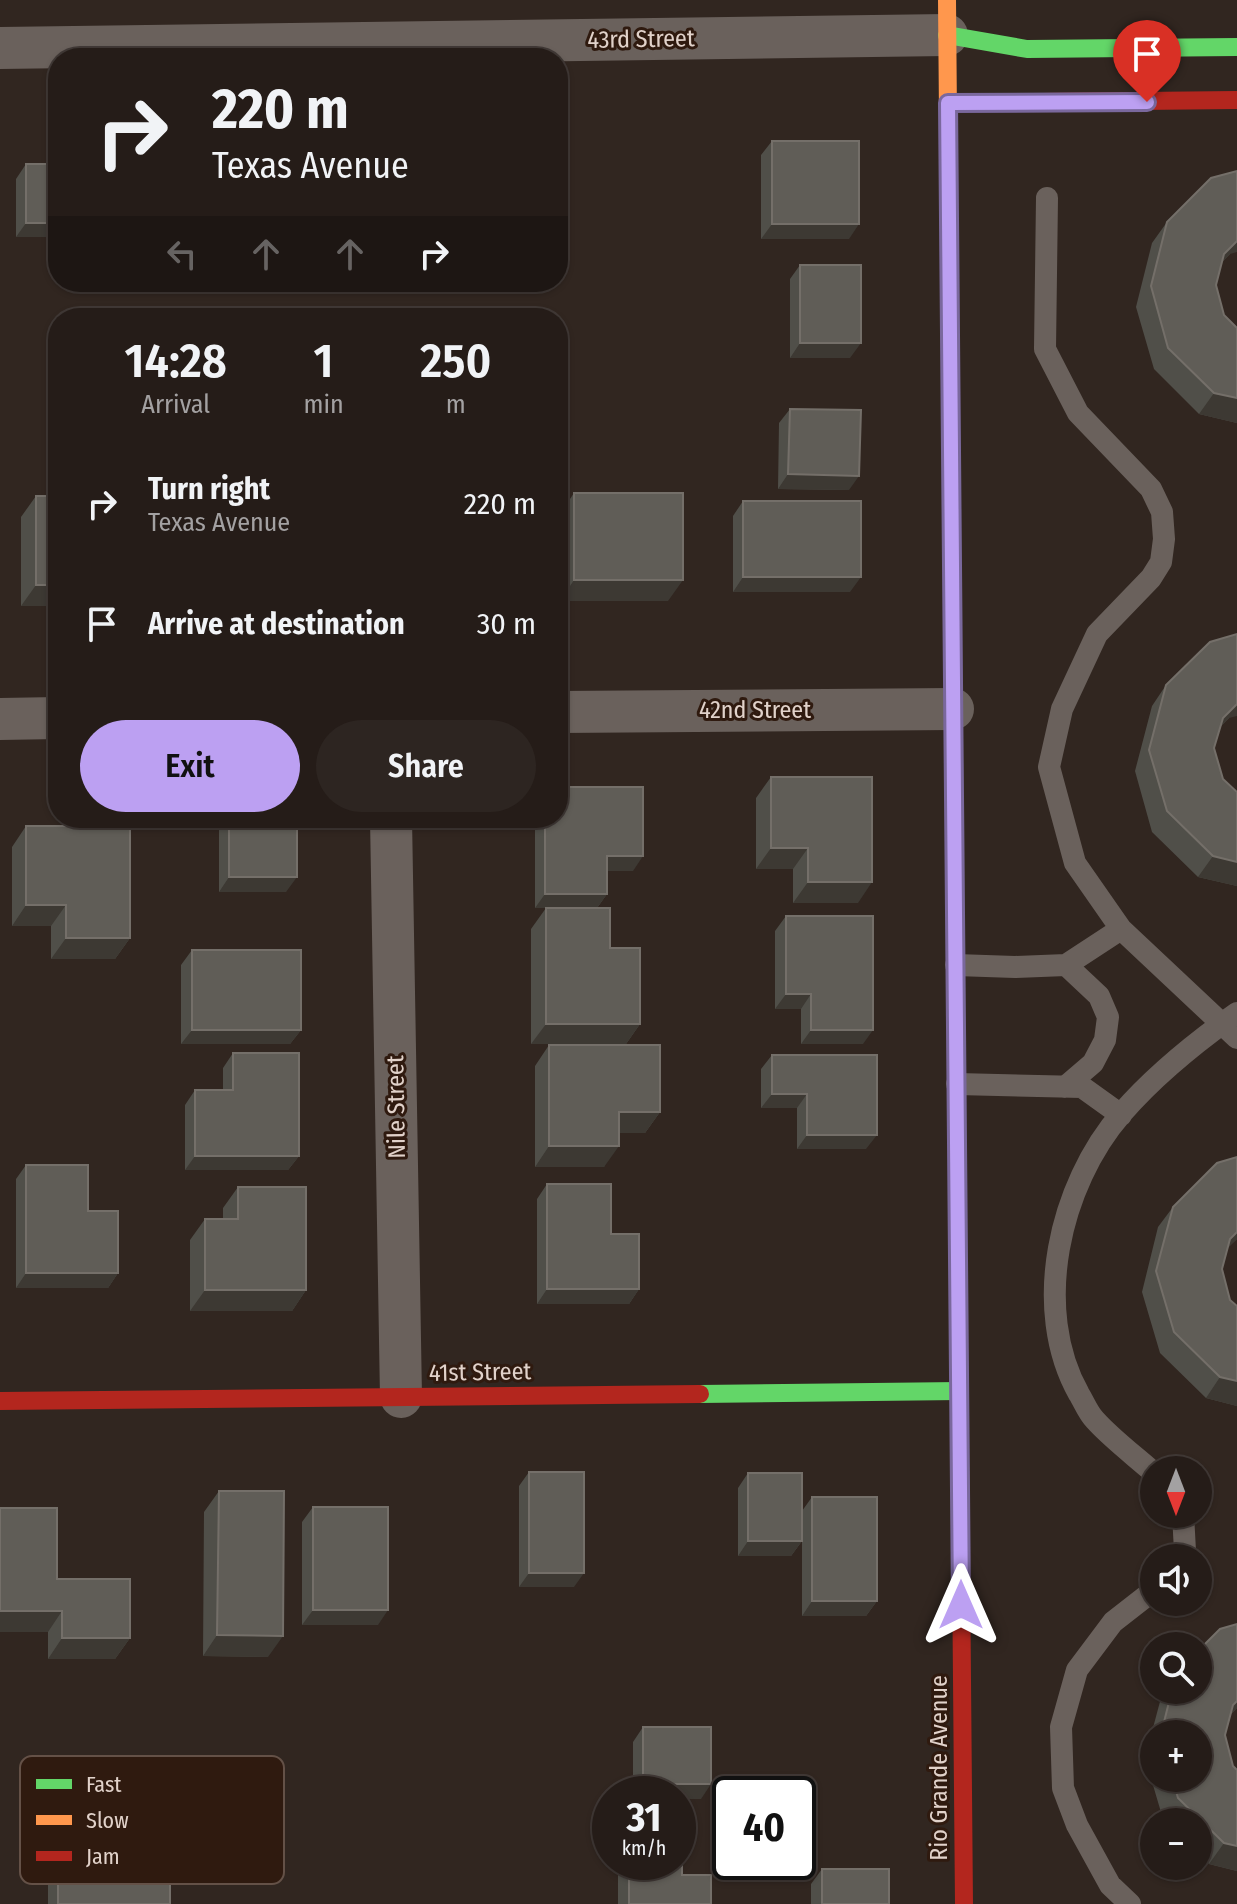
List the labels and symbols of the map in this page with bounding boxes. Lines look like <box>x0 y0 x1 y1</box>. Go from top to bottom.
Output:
pin <box>1113 20 1181 102</box>
street label: 43rd Street <box>587 24 695 54</box>
street label: 42nd Street <box>699 696 811 724</box>
street label: Nile Street <box>381 1055 411 1159</box>
street label: 41st Street <box>429 1357 532 1387</box>
north arrow <box>1140 1456 1212 1528</box>
position arrow <box>919 1563 1003 1647</box>
street label: Rio Grande Avenue <box>925 1675 953 1861</box>
legend <box>20 1756 284 1884</box>
text: Fast <box>86 1771 122 1798</box>
speed limit sign: 40 <box>712 1776 816 1880</box>
text: Slow <box>86 1807 129 1834</box>
text: Jam <box>86 1843 120 1870</box>

